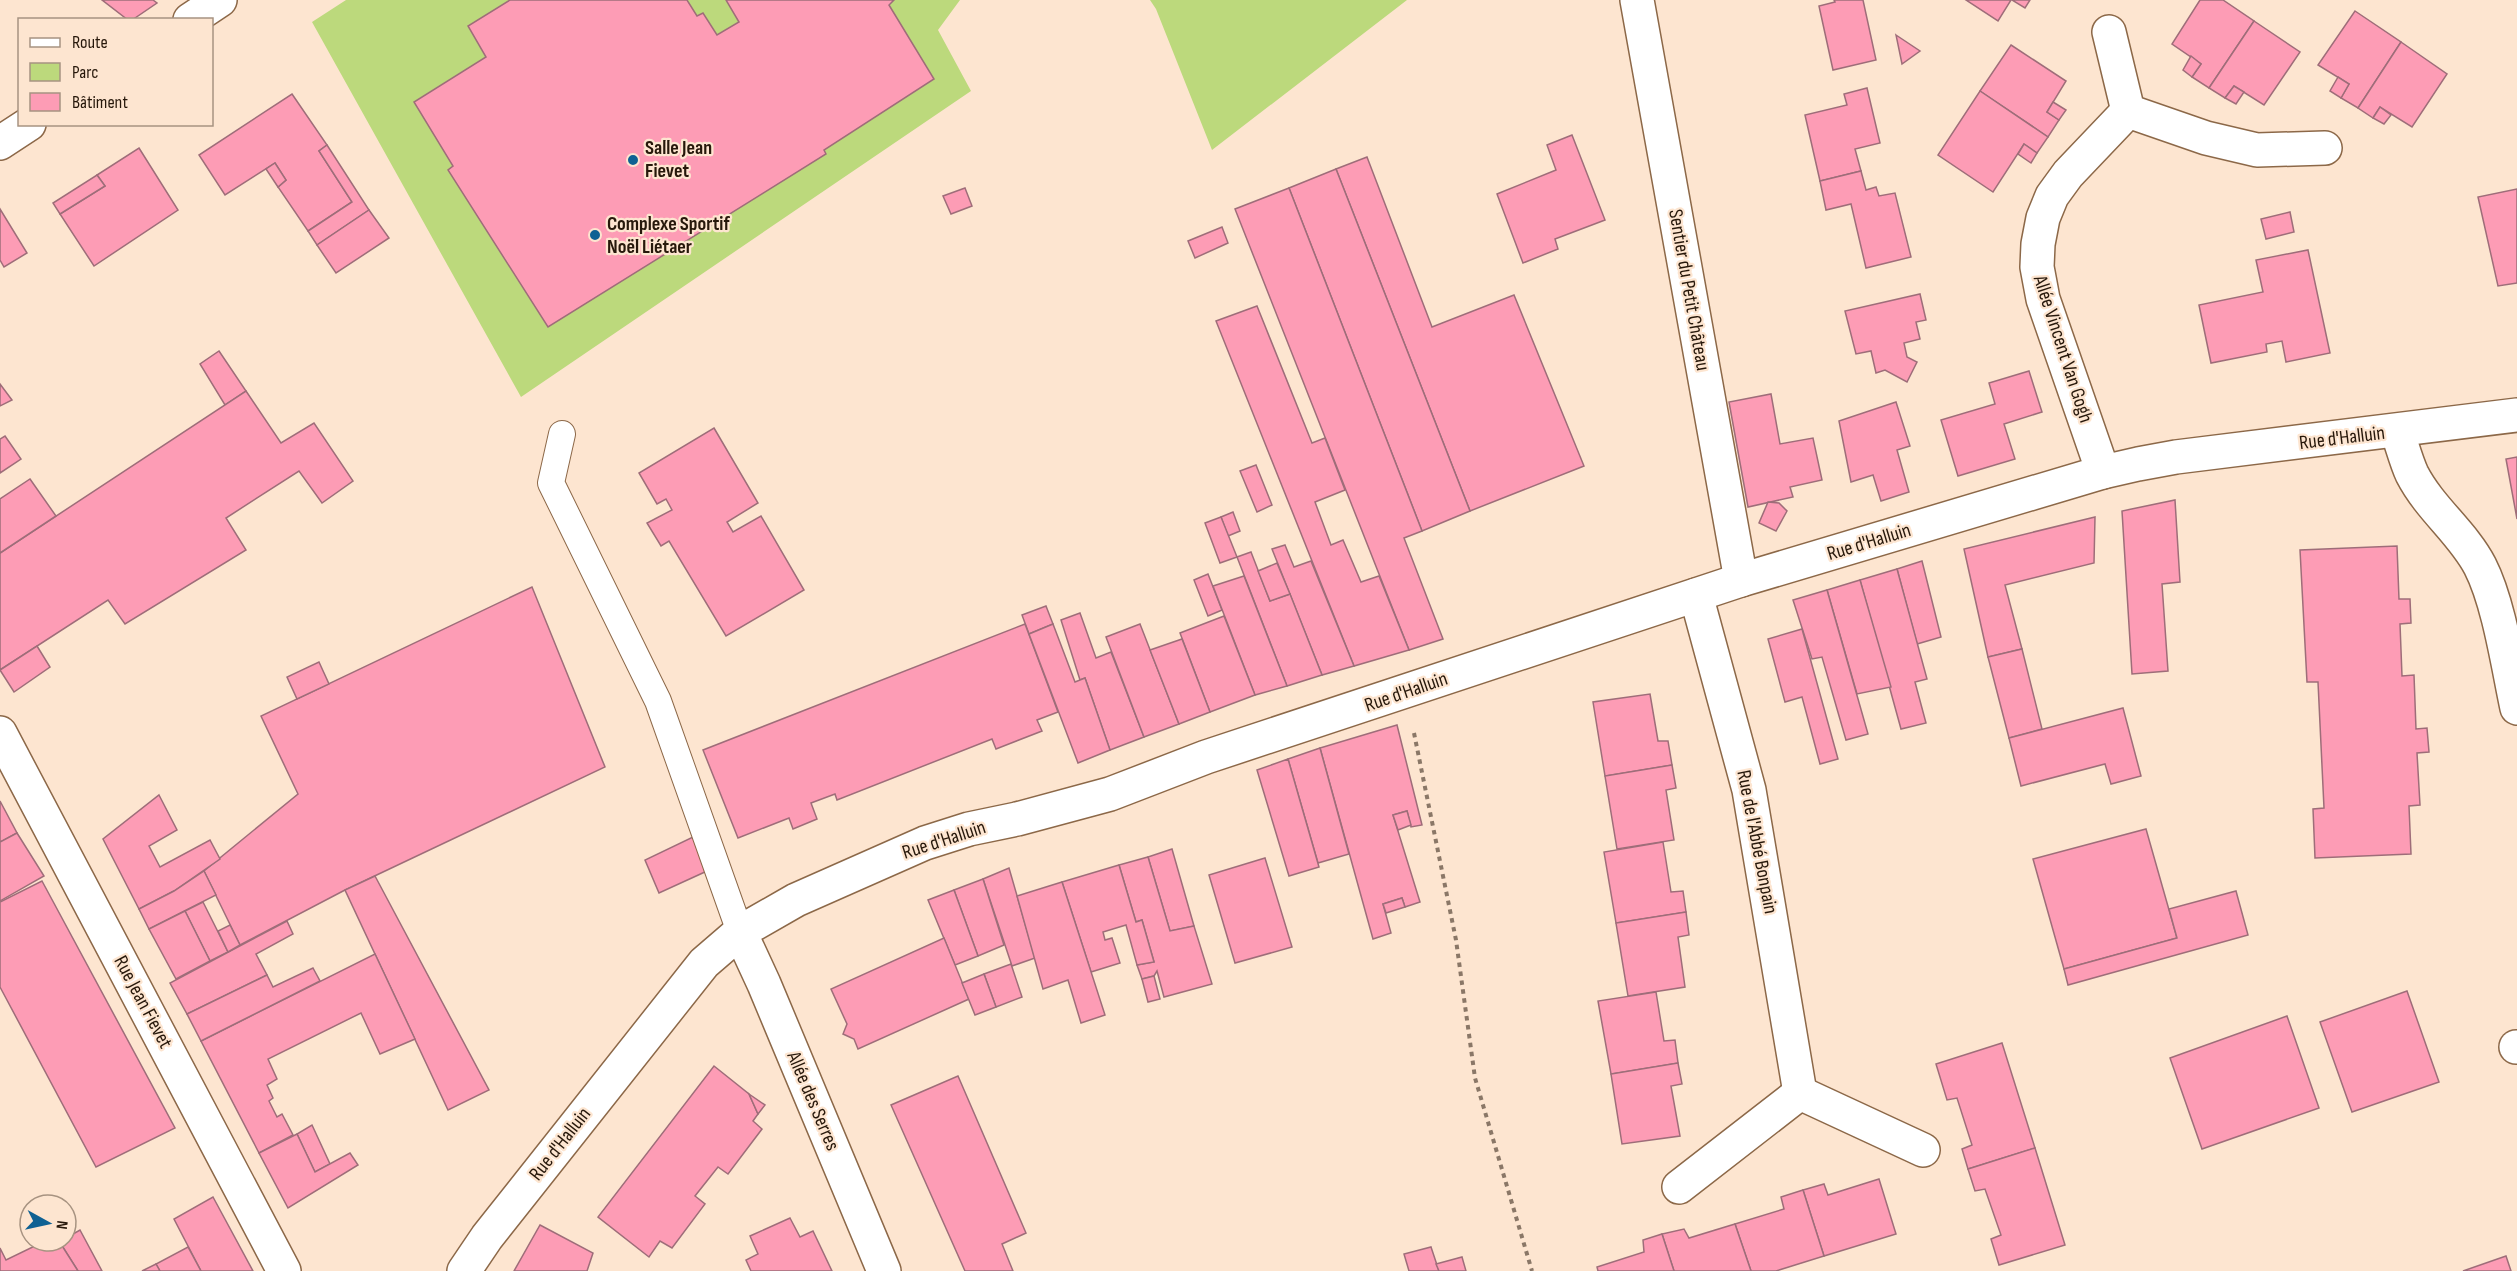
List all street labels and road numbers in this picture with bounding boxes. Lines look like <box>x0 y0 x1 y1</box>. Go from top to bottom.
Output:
street label: Sentier du Petit Château <box>1663 207 1715 373</box>
street label: Allée Vincent Van Gogh <box>2028 271 2098 426</box>
street label: Rue d'Halluin <box>2298 421 2386 455</box>
street label: Rue d'Halluin <box>1824 518 1914 566</box>
street label: Rue d'Halluin <box>1361 667 1451 717</box>
street label: Rue de l'Abbé Bonpain <box>1731 768 1783 916</box>
street label: Rue d'Halluin <box>899 815 989 865</box>
street label: Rue Jean Fievet <box>109 952 177 1052</box>
street label: Allée des Serres <box>781 1047 845 1154</box>
street label: Rue d'Halluin <box>524 1103 596 1185</box>

